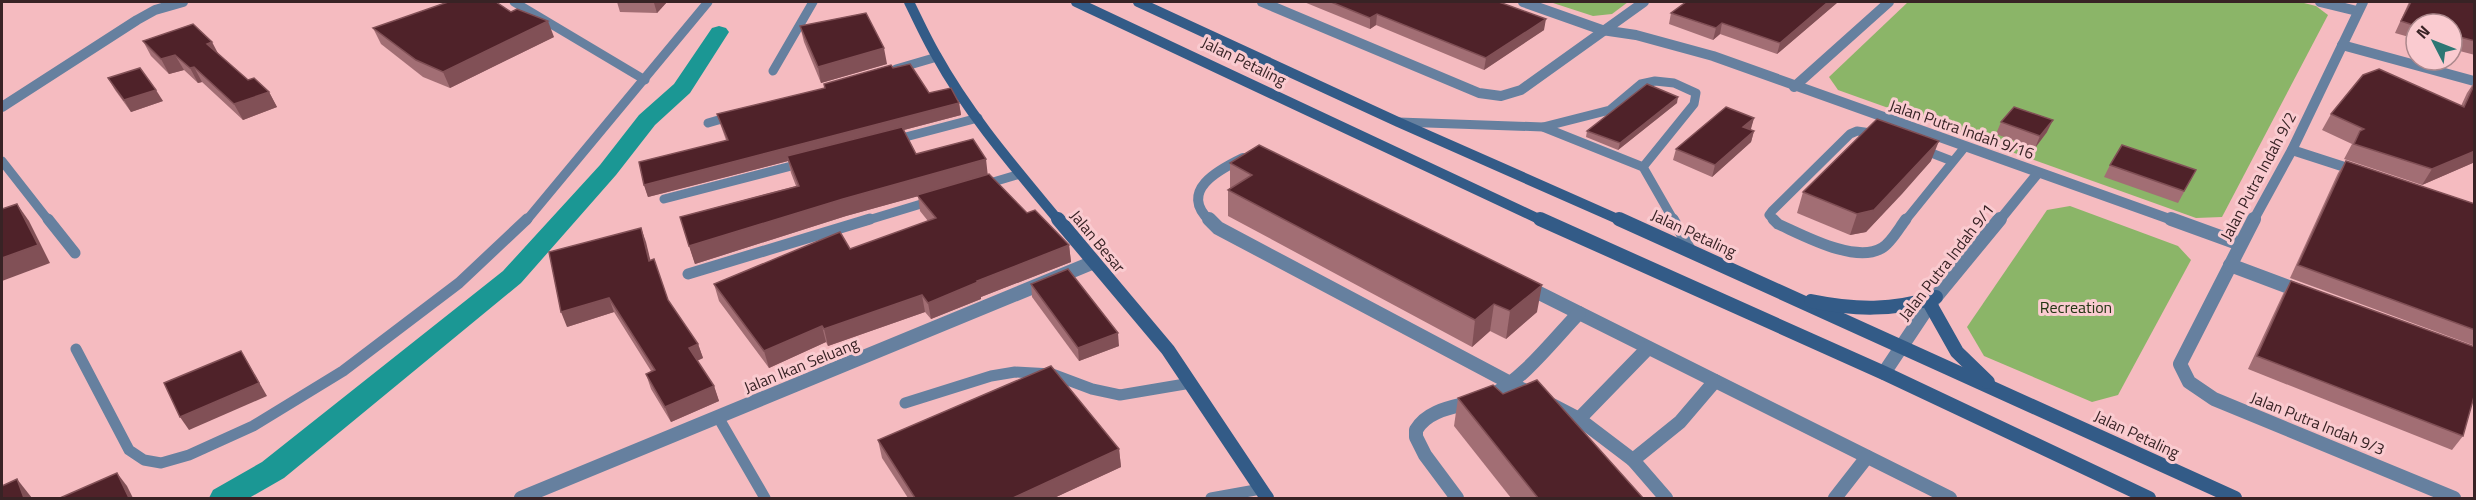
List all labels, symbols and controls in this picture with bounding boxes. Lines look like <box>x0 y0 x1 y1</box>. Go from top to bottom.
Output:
north arrow <box>2404 12 2464 72</box>
text: N <box>2410 20 2435 44</box>
street label: Jalan Petaling <box>1198 30 1290 92</box>
street label: Jalan Putra Indah 9/16 <box>1886 93 2038 165</box>
street label: Jalan Putra Indah 9/2 <box>2214 107 2302 245</box>
street label: Jalan Putra Indah 9/1 <box>1893 198 1999 326</box>
street label: Jalan Petaling <box>1647 203 1741 263</box>
street label: Jalan Besar <box>1065 204 1132 278</box>
park label: Recreation <box>2040 295 2112 319</box>
street label: Jalan Ikan Seluang <box>740 331 862 399</box>
street label: Jalan Putra Indah 9/3 <box>2247 385 2389 461</box>
street label: Jalan Petaling <box>2090 404 2184 464</box>

